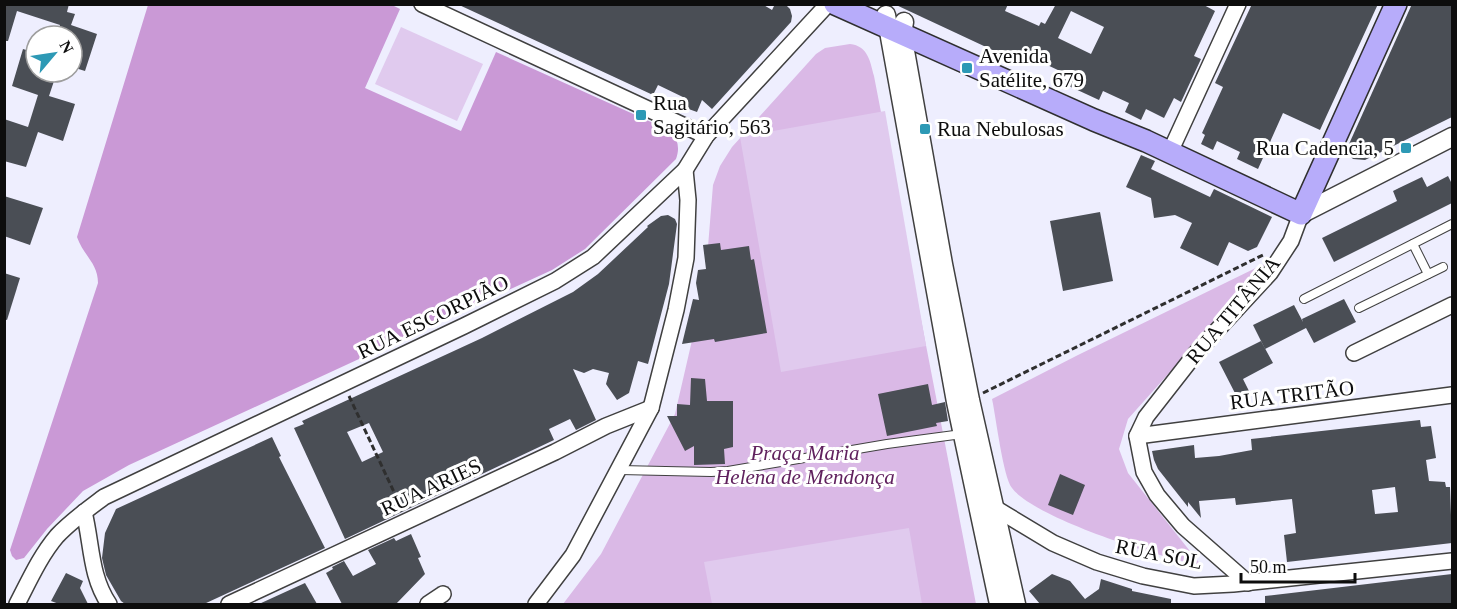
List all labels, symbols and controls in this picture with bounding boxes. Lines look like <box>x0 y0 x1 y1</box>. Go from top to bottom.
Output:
north arrow <box>24 24 84 84</box>
text: N <box>56 38 77 57</box>
place label: Avenida Satélite, 679 <box>979 44 1084 92</box>
marker: Avenida Satélite, 679 <box>960 61 974 75</box>
place label: Rua Sagitário, 563 <box>653 91 771 139</box>
marker: Rua Sagitário, 563 <box>634 108 648 122</box>
place label: Rua Nebulosas <box>937 117 1064 141</box>
marker: Rua Nebulosas <box>918 122 932 136</box>
place label: Rua Cadencia, 5 <box>1256 136 1394 160</box>
marker: Rua Cadencia, 5 <box>1399 141 1413 155</box>
street label: RUA TITÂNIA <box>1181 251 1286 369</box>
street label: RUA ESCORPIÃO <box>354 270 512 364</box>
street label: RUA TRITÃO <box>1228 375 1356 415</box>
park label: Praça Maria Helena de Mendonça <box>714 441 895 489</box>
street label: RUA ARIES <box>377 453 485 521</box>
street label: RUA SOL <box>1113 534 1205 574</box>
scale bar <box>1241 546 1355 584</box>
text: 50 m <box>1250 557 1287 577</box>

